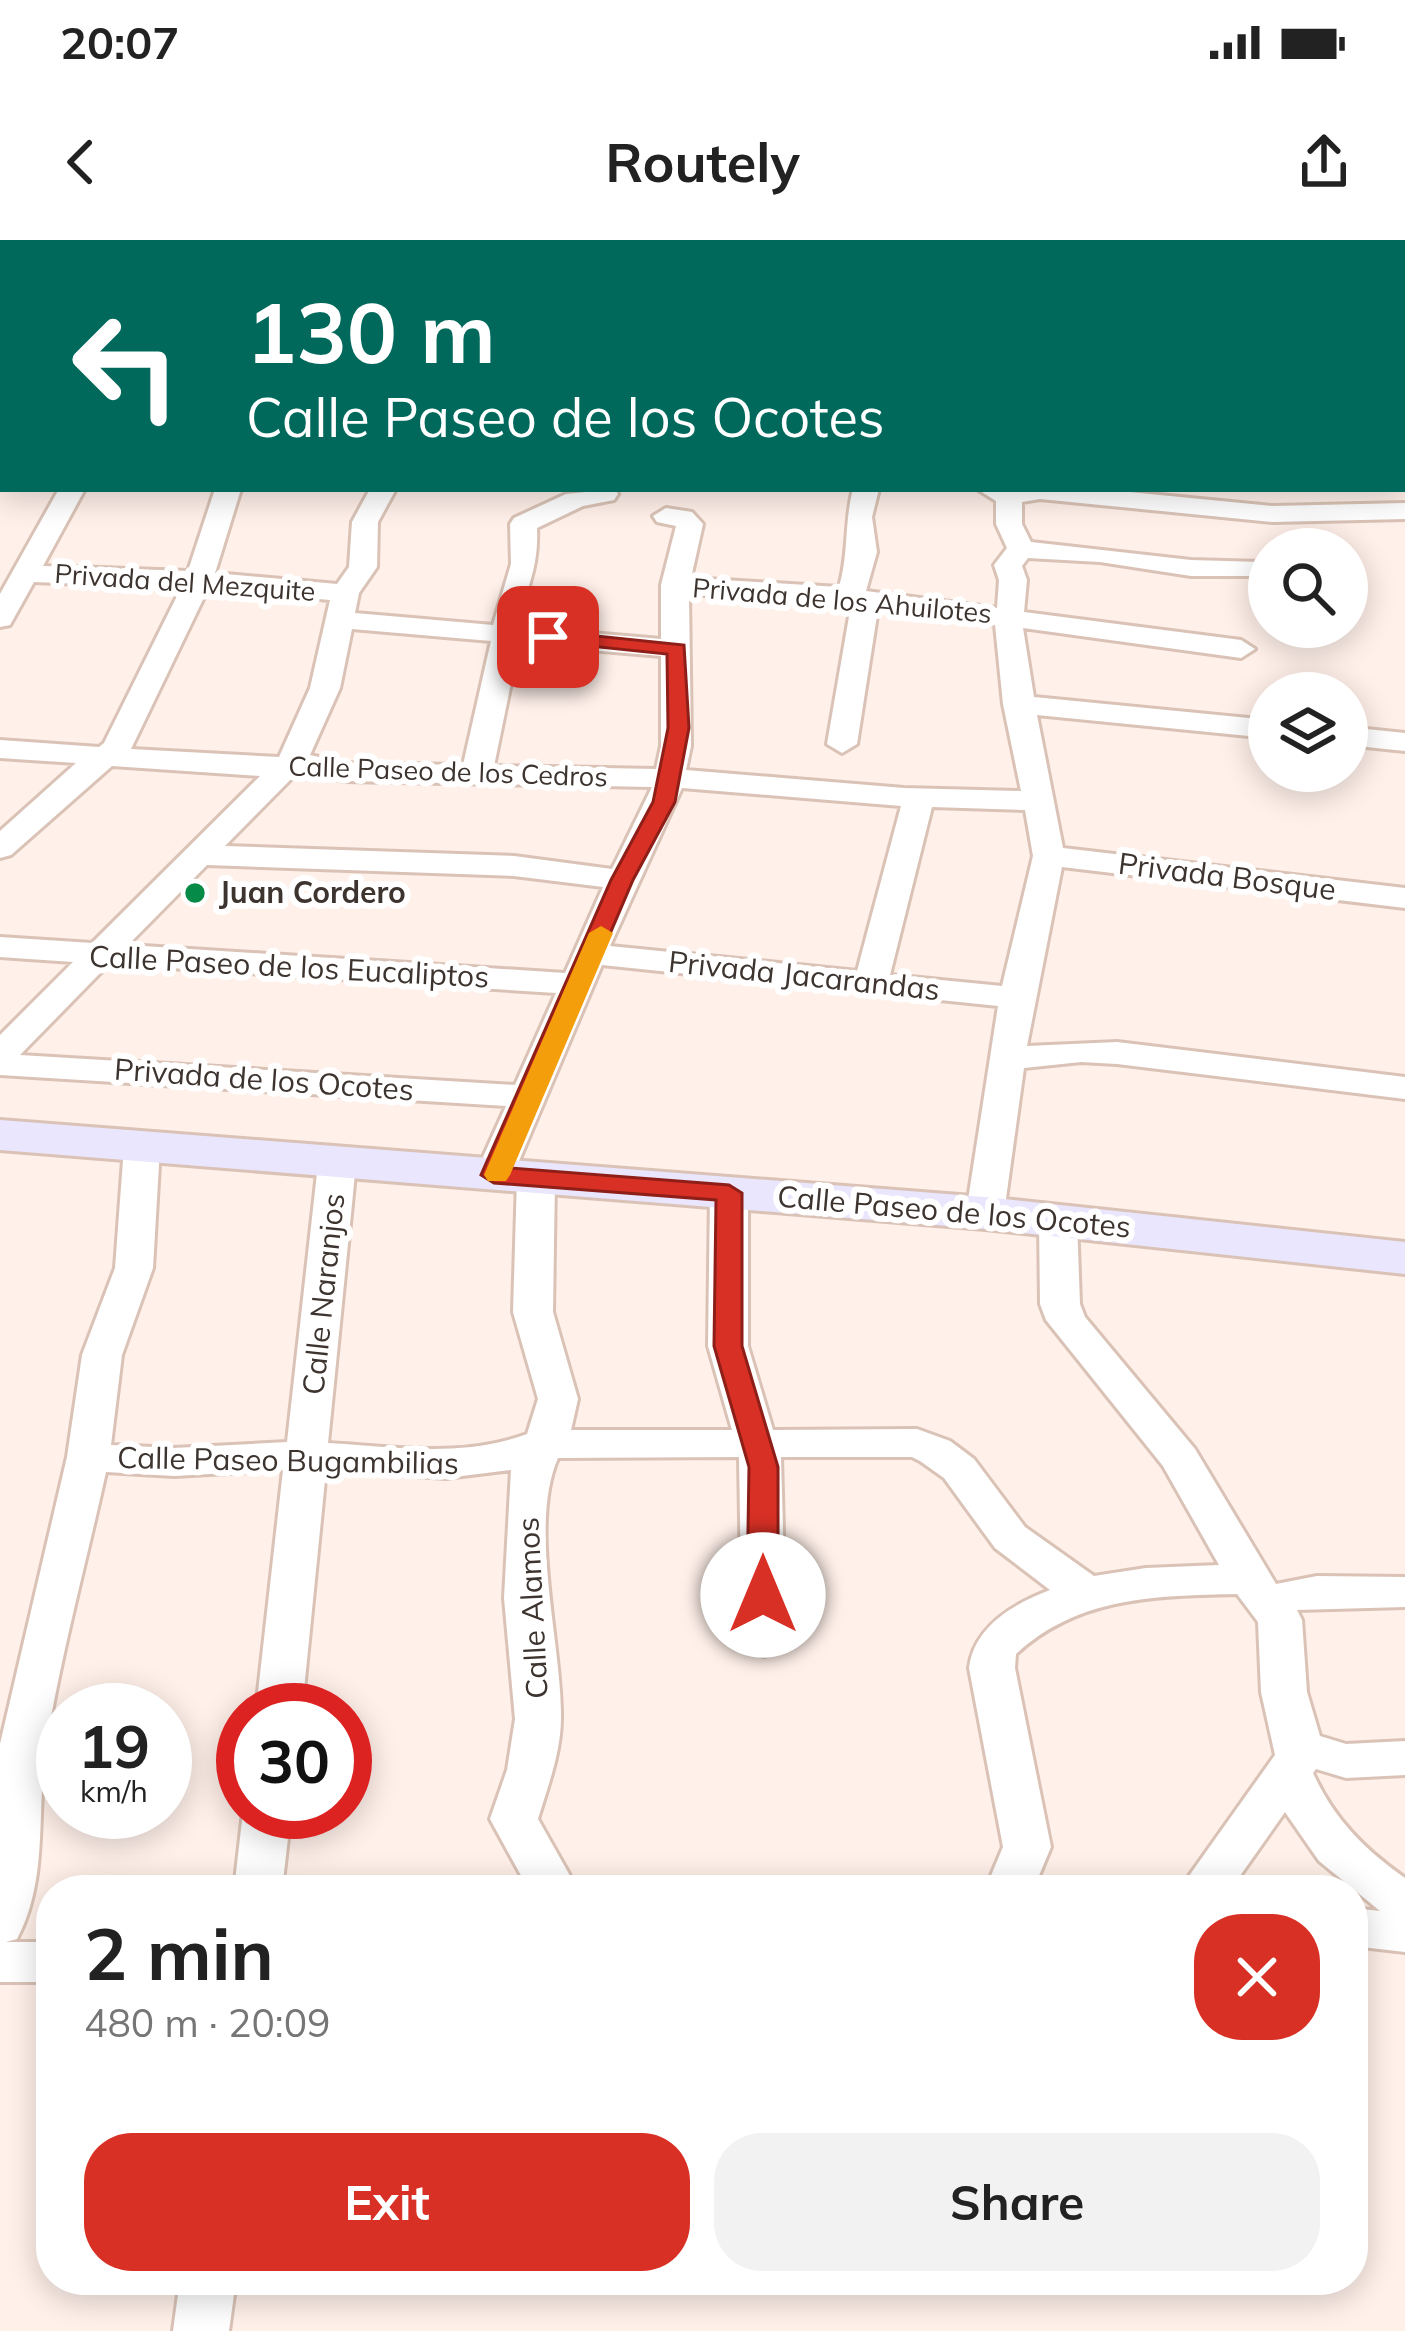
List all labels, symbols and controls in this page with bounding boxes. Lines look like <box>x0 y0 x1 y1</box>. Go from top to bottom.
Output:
text: 20:07 <box>60 14 179 70</box>
text: Routely <box>605 128 800 196</box>
icon: back <box>48 129 114 195</box>
icon: share <box>1291 129 1357 195</box>
text: 130 m <box>246 279 496 384</box>
icon: left <box>48 288 204 444</box>
text: Calle Paseo de los Ocotes <box>246 383 885 451</box>
map controls <box>1248 528 1368 792</box>
button: search <box>1248 528 1368 648</box>
street label: Privada del Mezquite <box>54 556 317 608</box>
street label: Privada de los Ahuilotes <box>691 570 993 630</box>
pin <box>497 586 599 688</box>
icon: arrive <box>515 604 581 670</box>
button: layers <box>1248 672 1368 792</box>
street label: Calle Paseo de los Cedros <box>288 748 608 794</box>
street label: Privada Bosque <box>1116 844 1338 908</box>
place label: Juan Cordero <box>219 873 406 911</box>
marker: Juan Cordero <box>182 880 208 906</box>
street label: Calle Paseo de los Eucaliptos <box>88 937 490 995</box>
street label: Privada Jacarandas <box>667 942 942 1008</box>
street label: Privada de los Ocotes <box>113 1050 415 1108</box>
street label: Calle Paseo de los Ocotes <box>776 1177 1132 1245</box>
street label: Calle Naranjos <box>294 1191 352 1396</box>
street label: Calle Paseo Bugambilias <box>117 1438 459 1482</box>
street label: Calle Alamos <box>508 1516 556 1700</box>
position arrow <box>700 1532 826 1658</box>
speed limit sign: 30 <box>216 1683 372 1839</box>
text: 19 <box>78 1708 150 1783</box>
text: km/h <box>80 1772 148 1810</box>
text: 2 min <box>84 1908 274 1998</box>
button: close <box>1194 1914 1320 2040</box>
text: 480 m · 20:09 <box>84 1998 330 2047</box>
button: Exit <box>84 2133 690 2271</box>
button: Share <box>714 2133 1320 2271</box>

